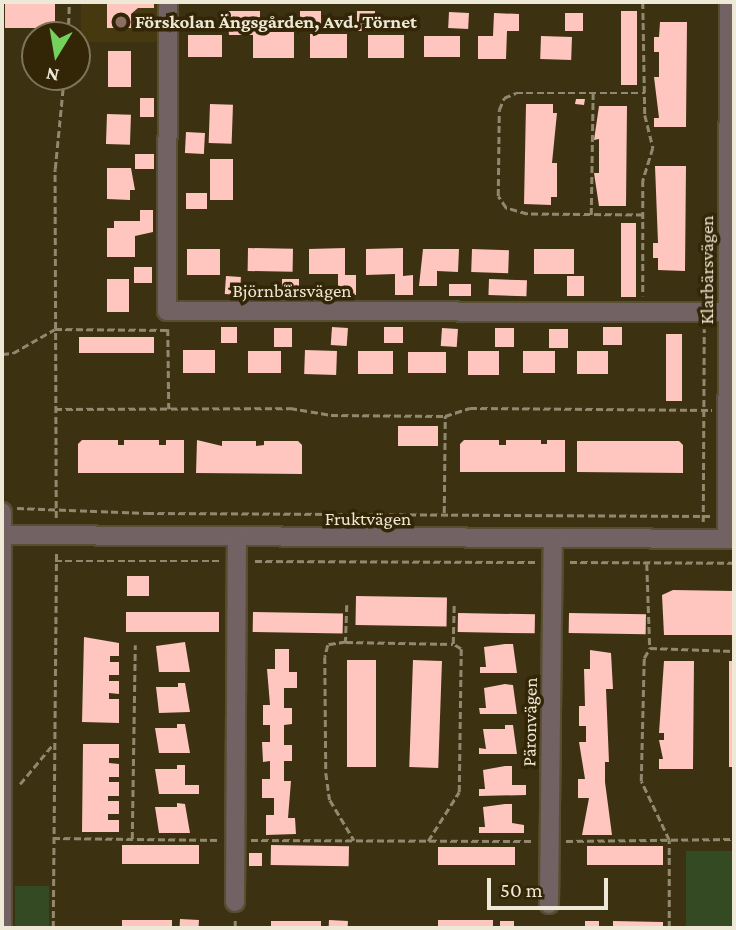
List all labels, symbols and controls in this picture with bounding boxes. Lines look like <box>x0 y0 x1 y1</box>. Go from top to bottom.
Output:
place label: Förskolan Ängsgården, Avd. Törnet <box>135 11 417 33</box>
marker: Förskolan Ängsgården, Avd. Törnet <box>113 14 129 30</box>
north arrow <box>21 21 91 91</box>
text: N <box>44 64 61 87</box>
street label: Klarbärsvägen <box>696 216 718 324</box>
street label: Björnbärsvägen <box>232 280 352 302</box>
street label: Fruktvägen <box>325 508 411 530</box>
street label: Päronvägen <box>518 677 542 767</box>
scale bar <box>491 864 612 908</box>
text: 50 m <box>500 878 543 902</box>

